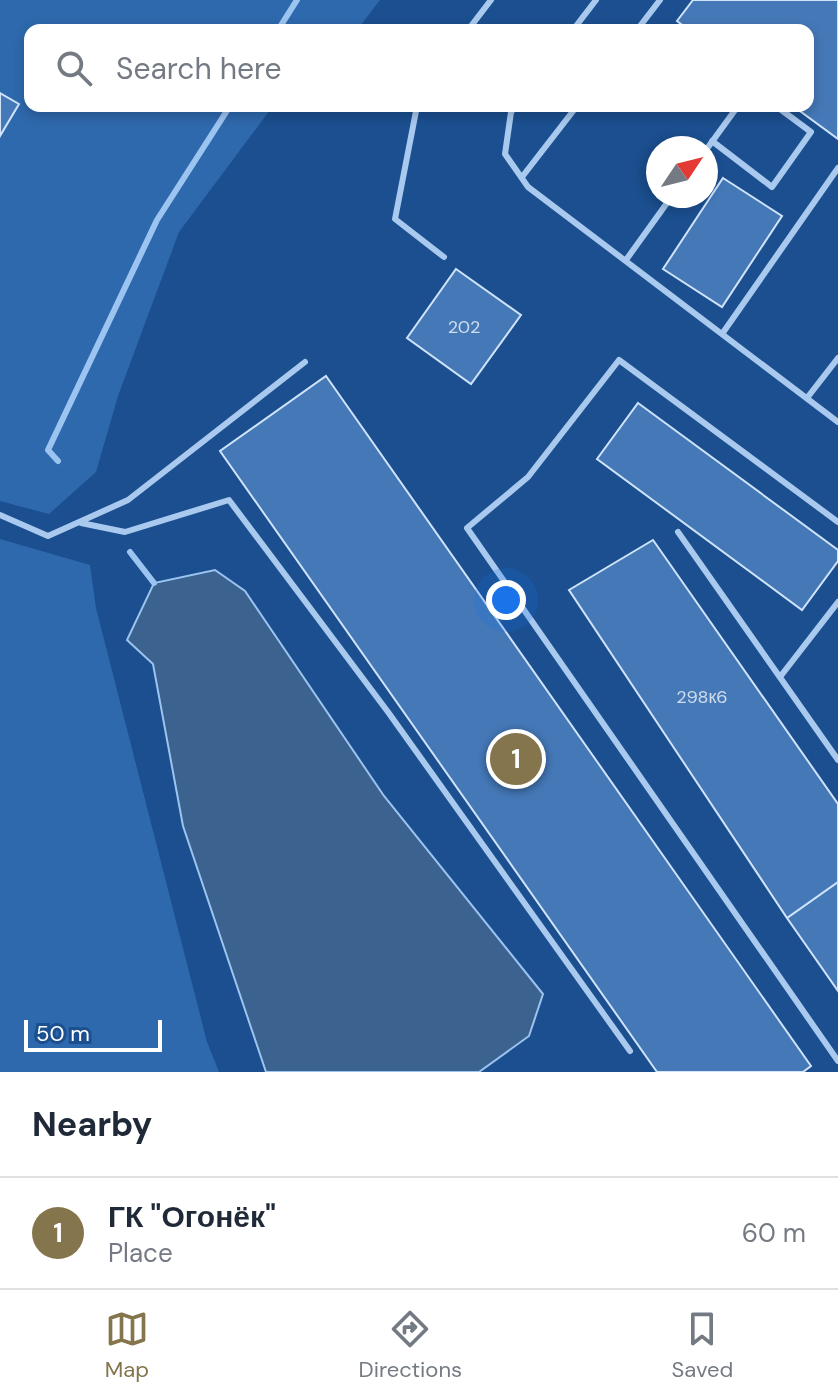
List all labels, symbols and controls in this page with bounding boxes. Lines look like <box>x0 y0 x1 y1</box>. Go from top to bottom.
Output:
search box <box>24 24 814 112</box>
icon: search <box>52 46 96 90</box>
text: Search here <box>116 49 282 88</box>
north arrow <box>646 136 718 208</box>
house number: 202 <box>448 315 480 339</box>
your location <box>486 580 526 620</box>
house number: 298к6 <box>676 685 728 709</box>
pin: 1 <box>490 729 542 789</box>
scale bar <box>24 1016 162 1052</box>
text: 50 m <box>36 1019 90 1048</box>
text: Nearby <box>32 1102 152 1147</box>
text: ГК "Огонёк" <box>108 1197 276 1236</box>
text: 1 <box>53 1216 63 1250</box>
text: 60 m <box>742 1216 806 1250</box>
text: Place <box>108 1236 173 1270</box>
tab: Map <box>105 1307 149 1384</box>
tab: Directions <box>359 1307 462 1384</box>
tab: Saved <box>672 1307 733 1384</box>

